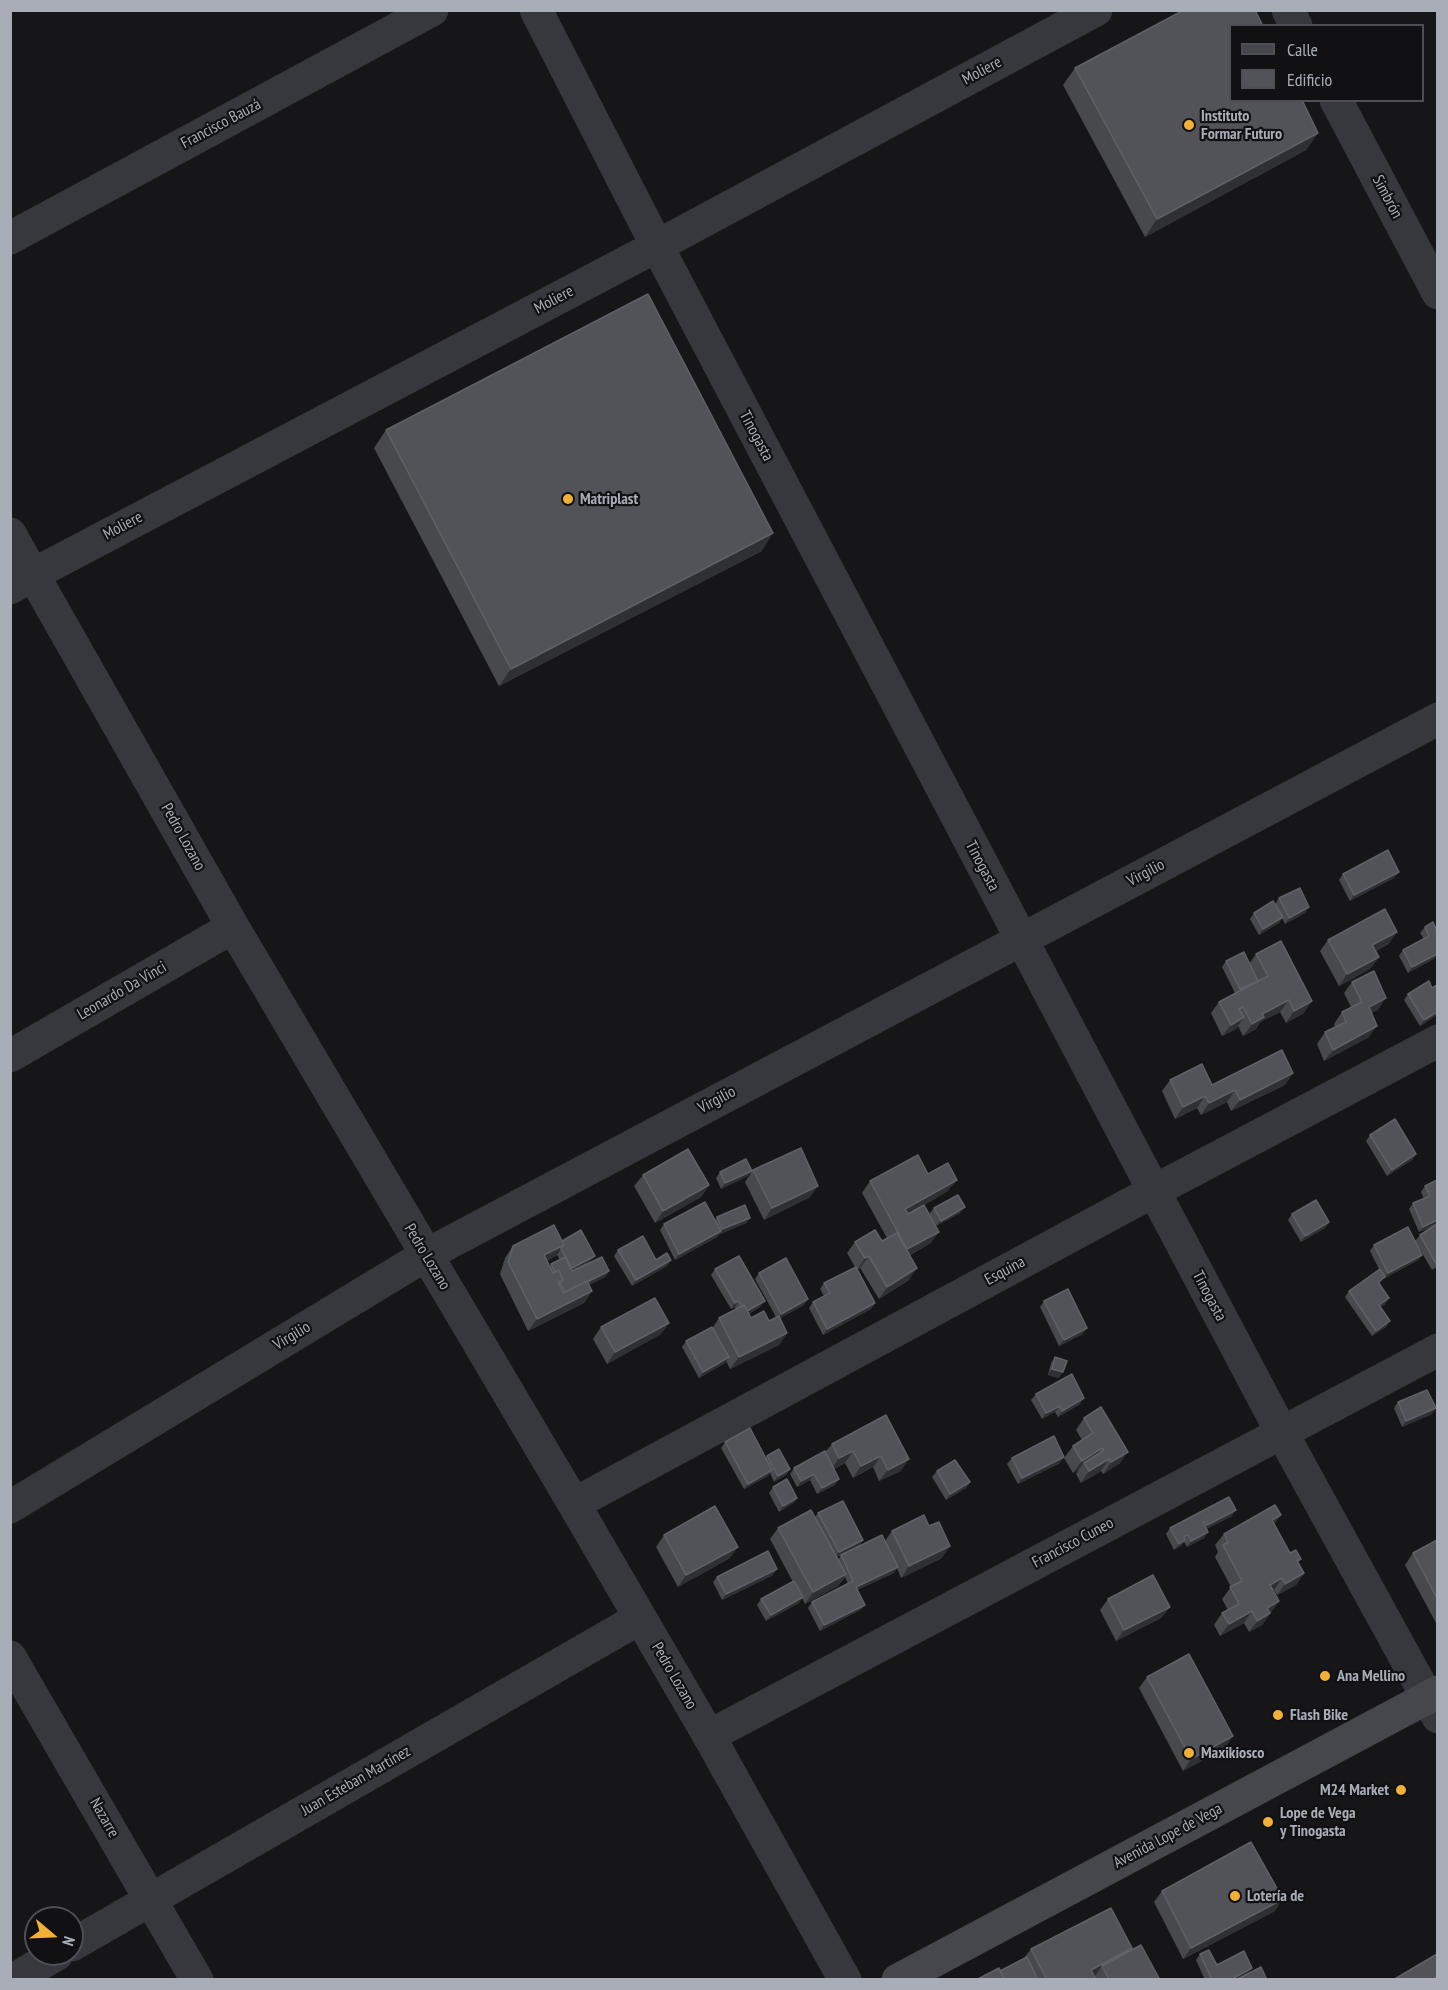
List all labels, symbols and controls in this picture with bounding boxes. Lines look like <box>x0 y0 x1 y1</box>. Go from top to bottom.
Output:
legend <box>1229 24 1424 102</box>
text: Calle <box>1287 38 1318 61</box>
street label: Moliere <box>959 53 1005 89</box>
text: Edificio <box>1287 68 1332 91</box>
street label: Francisco Bauzá <box>178 95 264 153</box>
place label: Instituto Formar Futuro <box>1201 106 1282 144</box>
marker: Instituto Formar Futuro <box>1182 118 1196 132</box>
street label: Simbrón <box>1368 172 1406 222</box>
street label: Moliere <box>531 282 577 318</box>
street label: Tinogasta <box>735 408 777 464</box>
place label: Matriplast <box>580 489 638 509</box>
marker: Matriplast <box>561 492 575 506</box>
street label: Moliere <box>100 508 146 544</box>
street label: Pedro Lozano <box>157 800 209 874</box>
street label: Tinogasta <box>961 838 1003 894</box>
street label: Virgilio <box>1124 855 1168 891</box>
street label: Leonardo Da Vinci <box>74 958 170 1024</box>
street label: Virgilio <box>695 1082 739 1118</box>
street label: Pedro Lozano <box>400 1220 454 1294</box>
street label: Esquina <box>981 1252 1029 1290</box>
street label: Tinogasta <box>1188 1268 1230 1324</box>
street label: Virgilio <box>270 1318 314 1354</box>
street label: Francisco Cuneo <box>1029 1514 1117 1572</box>
street label: Pedro Lozano <box>647 1639 701 1713</box>
place label: Ana Mellino <box>1337 1666 1405 1686</box>
marker: Ana Mellino <box>1318 1669 1332 1683</box>
place label: Flash Bike <box>1290 1705 1348 1725</box>
marker: Flash Bike <box>1271 1708 1285 1722</box>
street label: Juan Esteban Martínez <box>298 1742 414 1820</box>
place label: Maxikiosco <box>1201 1743 1264 1763</box>
marker: Maxikiosco <box>1182 1746 1196 1760</box>
place label: M24 Market <box>1320 1780 1389 1800</box>
marker: M24 Market <box>1394 1783 1408 1797</box>
street label: Nazarre <box>85 1795 123 1841</box>
street label: Avenida Lope de Vega <box>1110 1799 1226 1873</box>
place label: Lope de Vega y Tinogasta <box>1280 1803 1356 1841</box>
marker: Lope de Vega y Tinogasta <box>1261 1815 1275 1829</box>
place label: Lotería de <box>1247 1886 1304 1906</box>
marker: Lotería de <box>1228 1889 1242 1903</box>
north arrow <box>24 1906 84 1966</box>
text: N <box>58 1934 80 1949</box>

